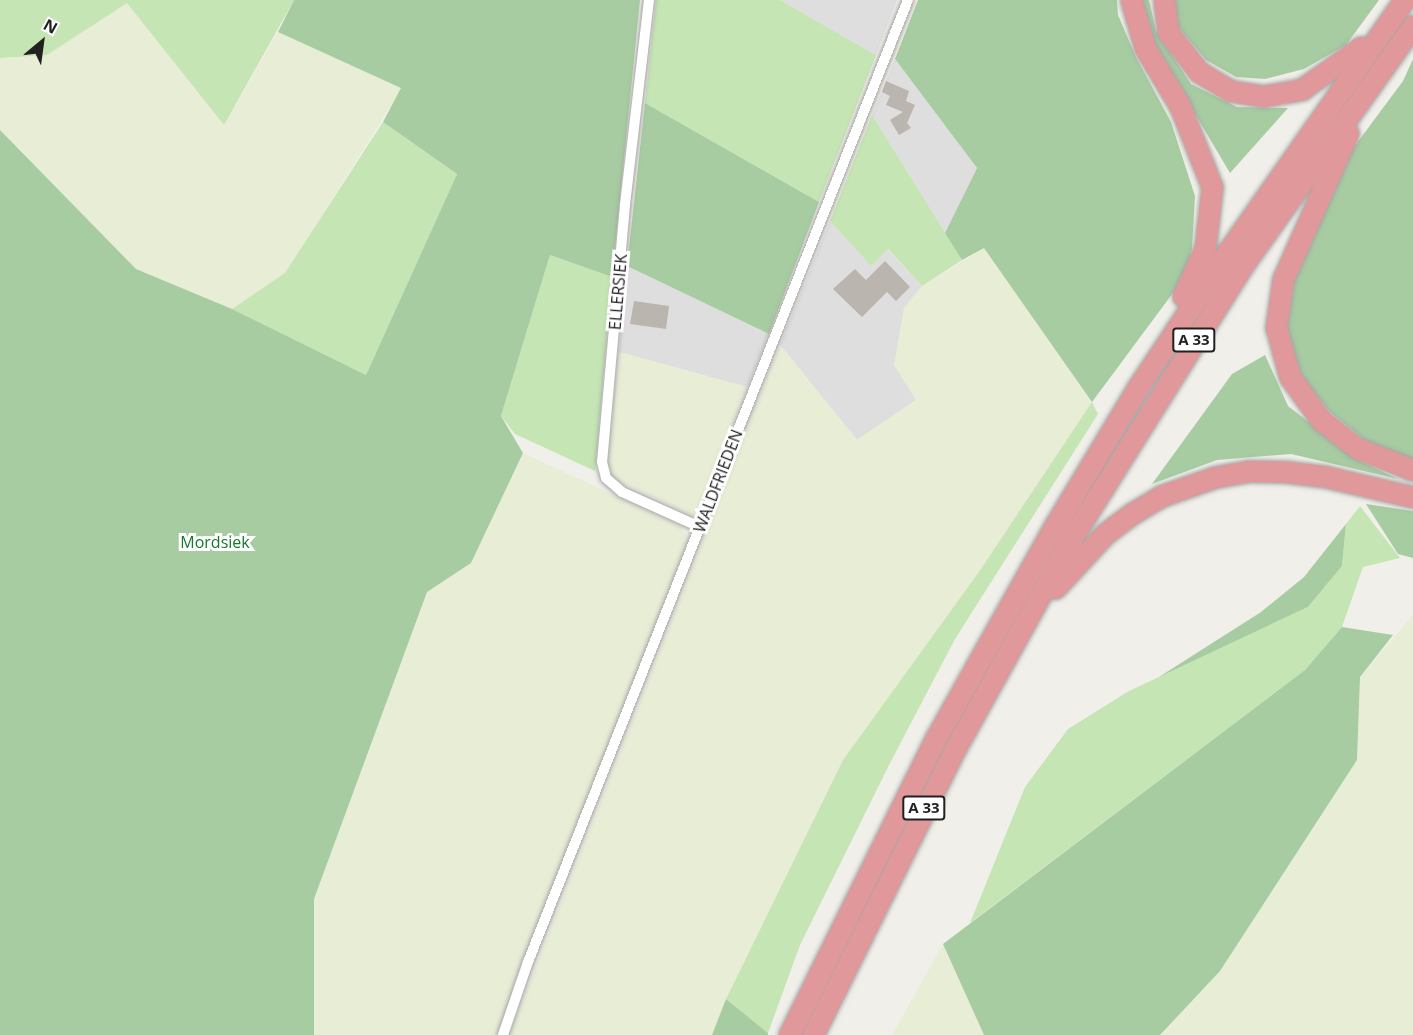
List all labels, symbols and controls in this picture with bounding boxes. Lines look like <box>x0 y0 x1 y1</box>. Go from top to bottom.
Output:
north arrow <box>12 12 72 72</box>
text: N <box>40 13 62 39</box>
street label: ELLERSIEK <box>605 253 631 331</box>
road number: A 33 <box>1172 328 1216 352</box>
street label: WALDFRIEDEN <box>690 427 746 535</box>
park label: Mordsiek <box>180 532 250 552</box>
road number: A 33 <box>902 796 946 820</box>

